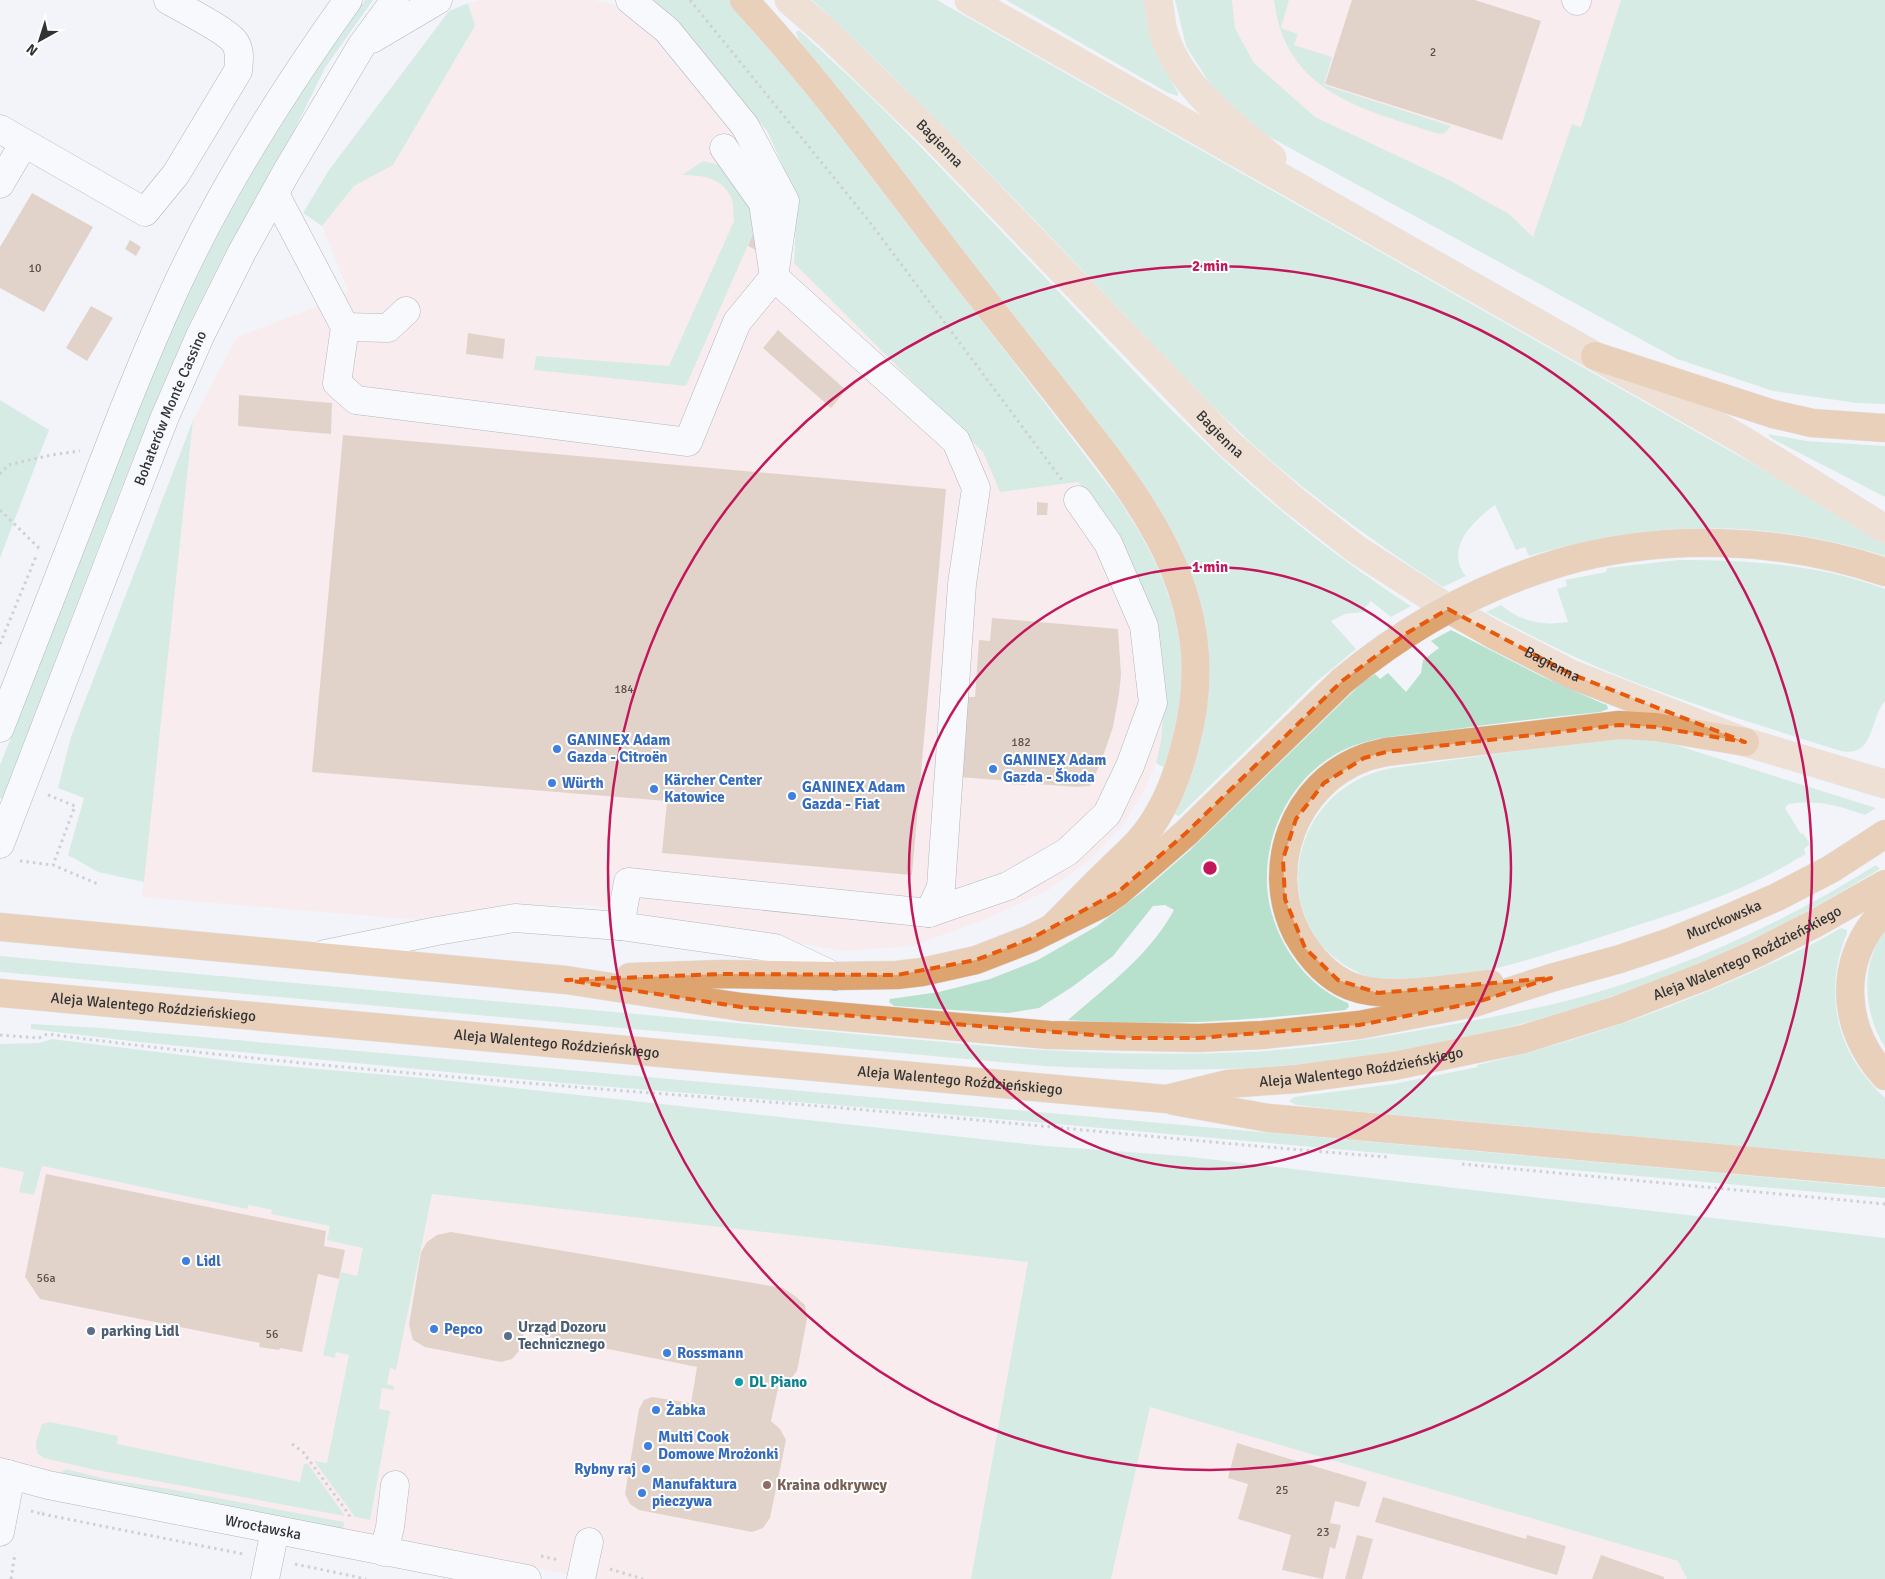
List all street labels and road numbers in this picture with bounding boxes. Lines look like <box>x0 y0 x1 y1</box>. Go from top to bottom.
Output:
street label: Bagienna <box>912 115 967 171</box>
street label: Bohaterów Monte Cassino <box>130 327 210 488</box>
street label: Bagienna <box>1192 407 1248 462</box>
street label: Bagienna <box>1521 643 1583 686</box>
street label: Murckowska <box>1683 896 1764 944</box>
street label: Aleja Walentego Roździeńskiego <box>1650 901 1845 1004</box>
street label: Aleja Walentego Roździeńskiego <box>50 989 257 1025</box>
street label: Aleja Walentego Roździeńskiego <box>453 1025 660 1062</box>
street label: Aleja Walentego Roździeńskiego <box>1259 1043 1465 1091</box>
street label: Aleja Walentego Roździeńskiego <box>857 1062 1064 1099</box>
street label: Wrocławska <box>223 1511 303 1544</box>

